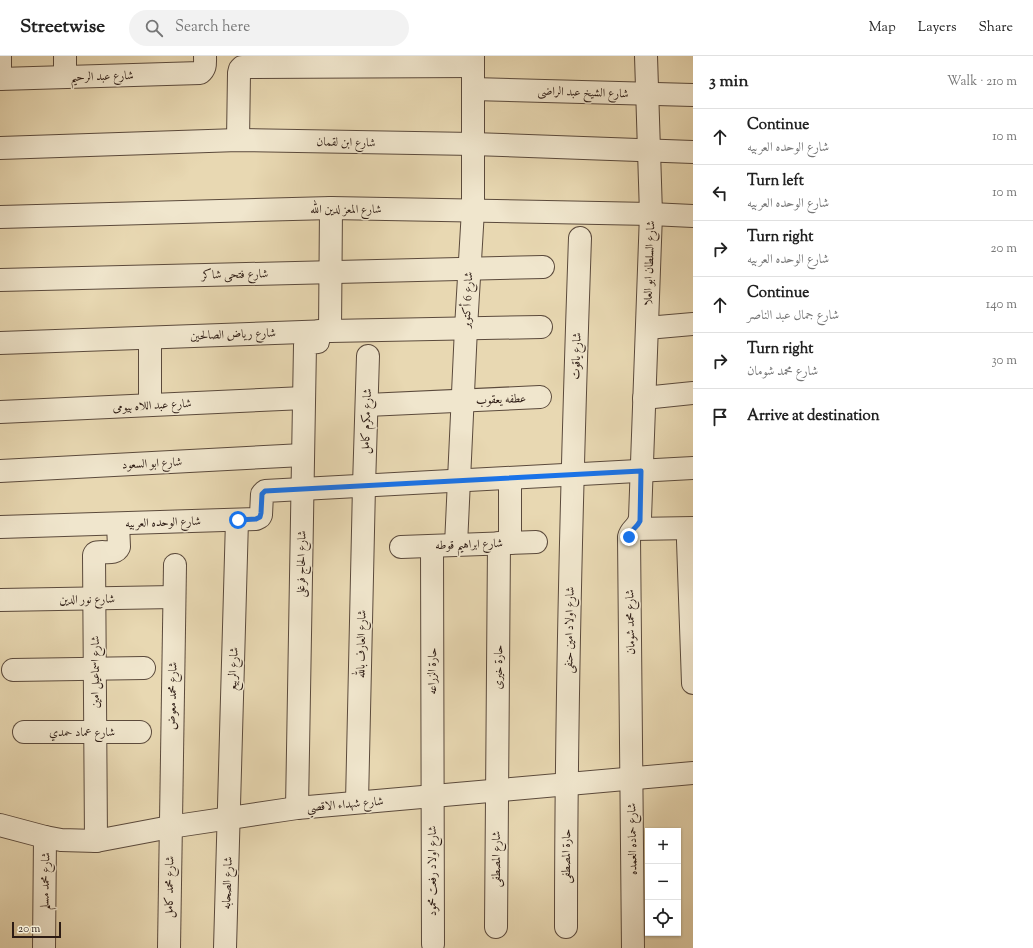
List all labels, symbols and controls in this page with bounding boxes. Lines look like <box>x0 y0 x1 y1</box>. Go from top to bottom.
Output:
search box <box>129 10 409 46</box>
text: Streetwise <box>20 14 105 41</box>
icon: search <box>143 17 165 39</box>
text: Search here <box>175 17 250 38</box>
text: Map <box>869 18 896 38</box>
text: Layers <box>918 18 956 38</box>
text: Share <box>978 18 1013 38</box>
street label: شارع عبد الرحيم <box>70 67 134 89</box>
text: 3 min <box>709 70 748 94</box>
text: Walk · 210 m <box>947 73 1017 91</box>
street label: شارع الشيخ عبد الراضى <box>537 82 629 105</box>
text: Continue <box>747 115 809 136</box>
icon: ahead <box>709 126 731 148</box>
text: 10 m <box>992 128 1017 146</box>
street label: شارع ابن لقمان <box>316 133 376 154</box>
text: شارع الوحده العربيه <box>747 139 829 157</box>
text: Turn left <box>747 171 804 192</box>
icon: left <box>709 182 731 204</box>
text: 10 m <box>992 184 1017 202</box>
text: شارع الوحده العربيه <box>747 195 829 213</box>
street label: شارع المعز لدين الله <box>310 199 382 220</box>
street label: شارع السلطان ابو العلا <box>640 220 661 306</box>
text: Turn right <box>747 227 813 248</box>
icon: right <box>709 238 731 260</box>
text: 20 m <box>991 240 1017 258</box>
text: شارع الوحده العربيه <box>747 251 829 269</box>
street label: شارع فتحى شاكر <box>200 265 269 286</box>
street label: شارع 6 أكتوبر <box>457 271 479 331</box>
text: Continue <box>747 283 809 304</box>
icon: ahead <box>709 294 731 316</box>
text: 140 m <box>986 296 1017 314</box>
text: شارع جمال عبد الناصر <box>747 307 839 325</box>
street label: شارع رياض الصالحين <box>190 325 276 346</box>
street label: شارع ياقوت <box>567 332 588 380</box>
text: Turn right <box>747 339 813 360</box>
icon: right <box>709 350 731 372</box>
text: 30 m <box>991 352 1017 370</box>
text: شارع محمد شومان <box>747 363 818 381</box>
street label: شارع مكرم كامل <box>357 388 378 454</box>
street label: عطفه يعقوب <box>476 390 527 410</box>
street label: شارع عبد اللاه بيومى <box>112 395 192 418</box>
icon: arrive <box>709 406 731 428</box>
text: Arrive at destination <box>747 406 880 427</box>
street label: شارع ابو السعود <box>121 453 183 476</box>
route start <box>229 511 247 529</box>
street label: شارع الوحده العربيه <box>125 513 201 534</box>
route end <box>620 528 638 546</box>
street label: شارع الحاج فرغلى <box>292 530 313 598</box>
street label: شارع ابراهيم قوطه <box>435 535 504 557</box>
street label: شارع اولاد امين حنفى <box>560 586 581 674</box>
street label: شارع محمد شومان <box>621 589 642 655</box>
street label: شارع نور الدين <box>59 591 115 610</box>
street label: شارع العارف بالله <box>350 610 373 678</box>
street label: شارع اسماعيل امين <box>87 636 106 708</box>
street label: حارة خيرى <box>490 644 508 690</box>
street label: شارع الربيع <box>224 647 245 691</box>
street label: حارة الزراعه <box>424 647 442 695</box>
street label: شارع محمد معوض <box>163 662 184 730</box>
street label: شارع عماد حمدي <box>49 724 115 743</box>
street label: شارع شهداء الاقصي <box>306 793 385 818</box>
street label: شارع حماده العمده <box>623 803 644 875</box>
street label: شارع اولاد رفعت محمود <box>424 826 443 916</box>
map controls <box>645 828 681 936</box>
button: + <box>645 828 681 864</box>
street label: حارة المصطفى <box>558 829 576 883</box>
street label: شارع المصطفى <box>488 831 507 887</box>
street label: شارع محمد مسلم <box>36 852 58 910</box>
street label: شارع محمد كامل <box>160 856 181 918</box>
street label: شارع الصحابه <box>218 856 239 910</box>
button: − <box>645 864 681 900</box>
button: locate <box>645 900 681 936</box>
scale bar <box>12 920 61 939</box>
text: 20 m <box>18 921 40 937</box>

